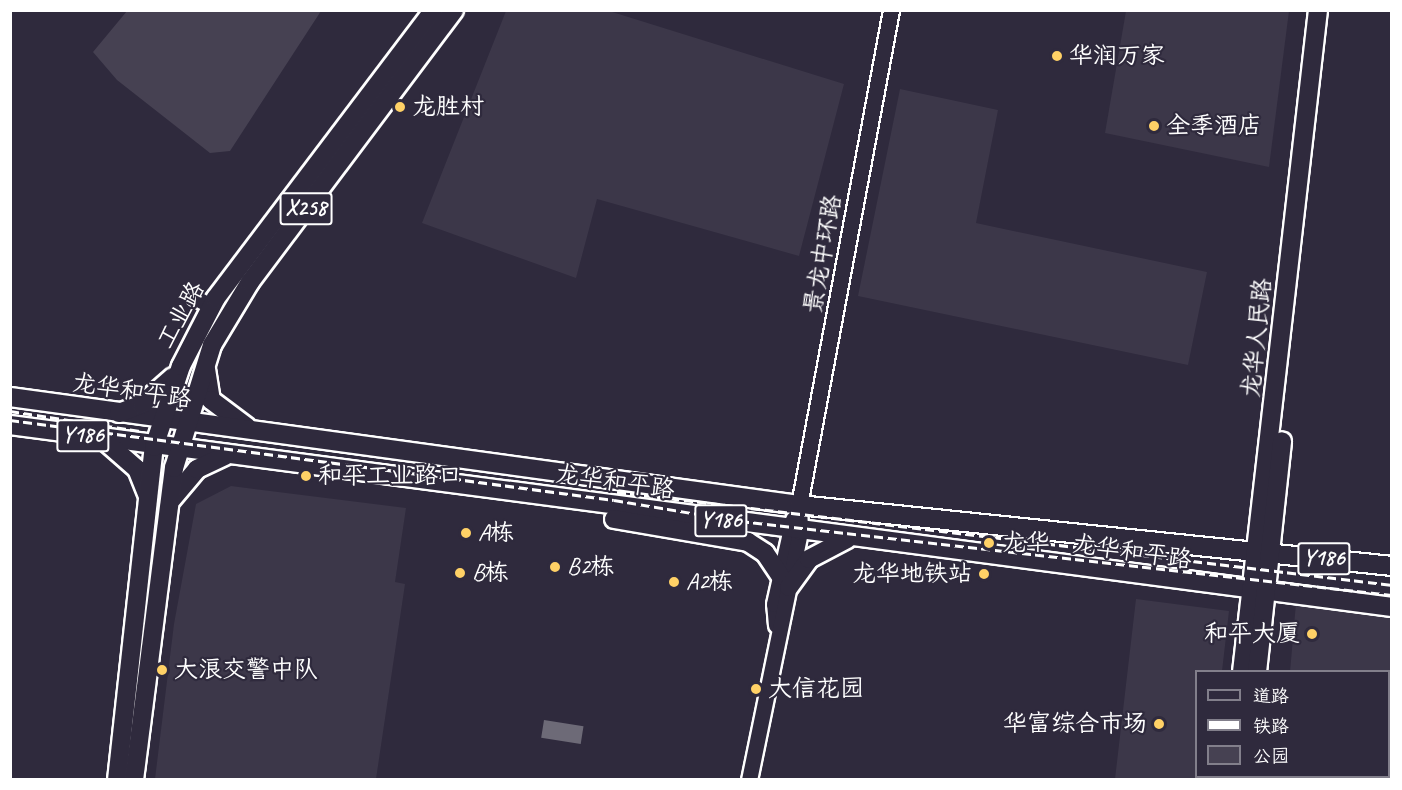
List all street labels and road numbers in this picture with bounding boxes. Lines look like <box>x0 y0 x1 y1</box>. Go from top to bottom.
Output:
road number: X258 <box>279 190 333 228</box>
street label: 景龙中环路 <box>798 192 848 316</box>
street label: 工业路 <box>151 277 211 353</box>
street label: 龙华人民路 <box>1236 277 1278 399</box>
street label: 龙华和平路 <box>71 368 193 414</box>
road number: Y186 <box>56 417 110 455</box>
street label: 龙华和平路 <box>554 459 676 505</box>
road number: Y186 <box>694 502 748 540</box>
street label: 龙华和平路 <box>1071 529 1193 575</box>
road number: Y186 <box>1297 540 1351 578</box>

